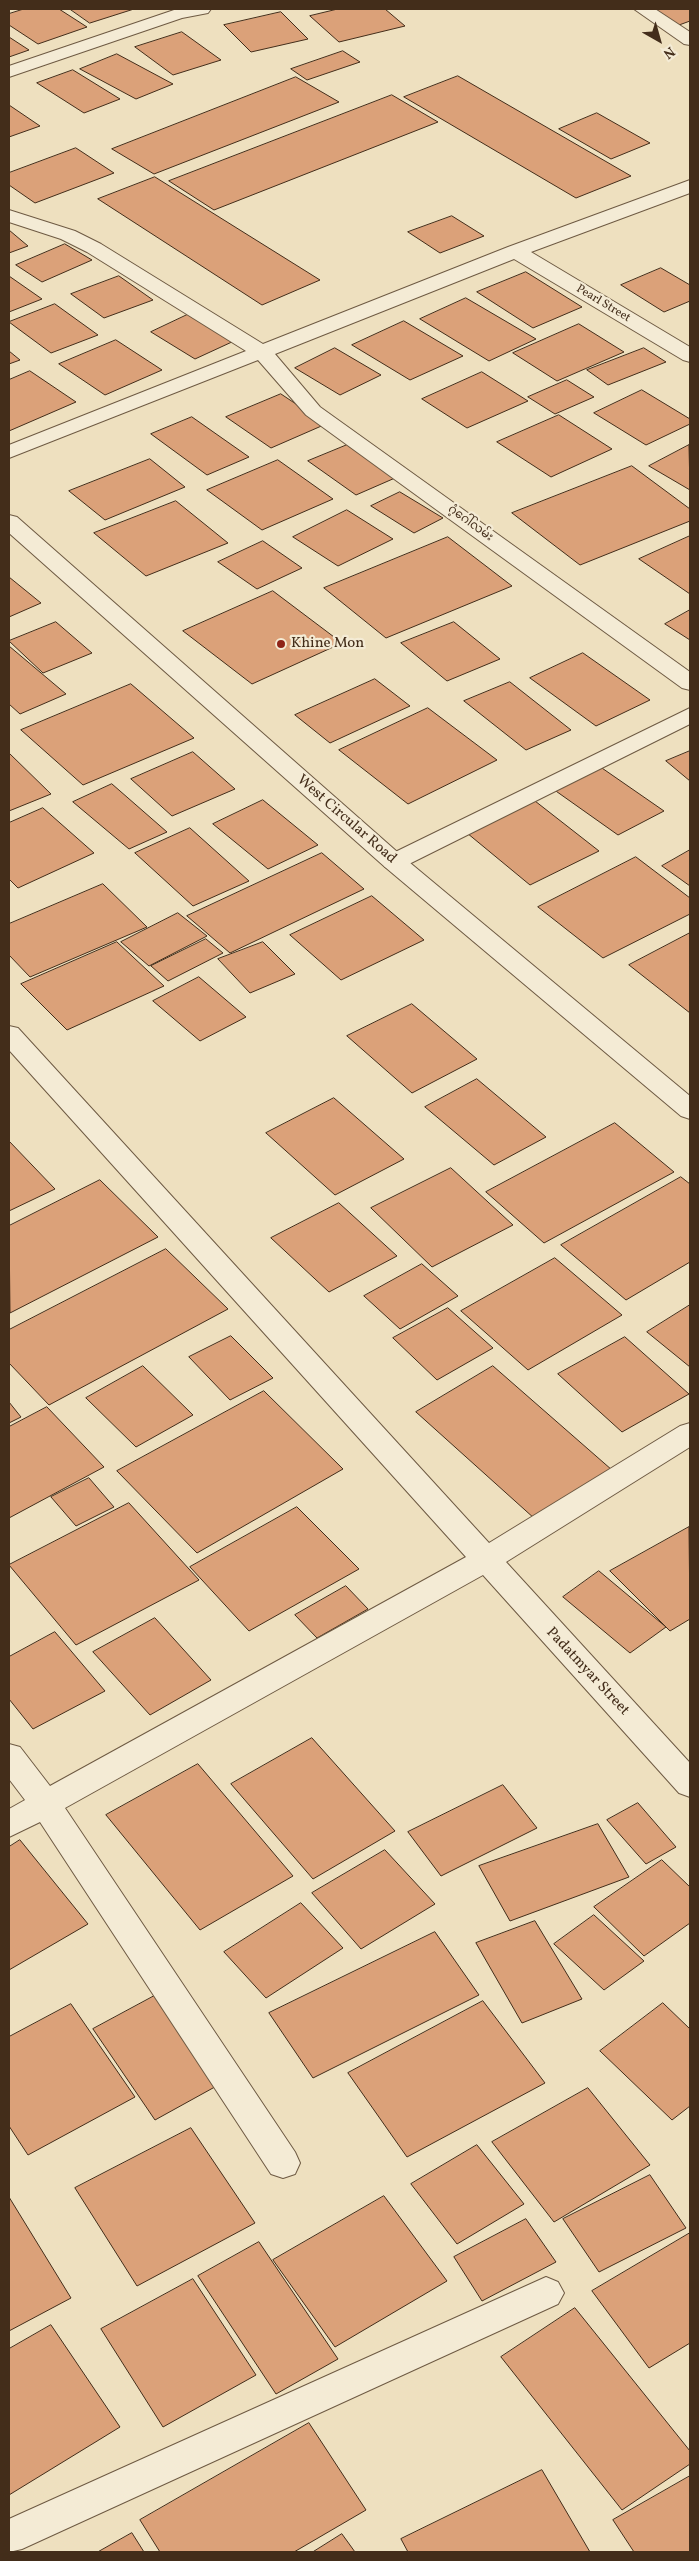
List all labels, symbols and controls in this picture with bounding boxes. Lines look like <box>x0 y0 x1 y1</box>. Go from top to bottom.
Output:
north arrow <box>634 15 684 65</box>
text: N <box>659 42 678 63</box>
street label: Pearl Street <box>573 282 633 326</box>
street label: ဂံ့ဂေါ်လမ်း <box>445 503 495 545</box>
place label: Khine Mon <box>291 635 364 653</box>
marker: Khine Mon <box>275 638 287 650</box>
street label: West Circular Road <box>292 772 400 868</box>
street label: Padatmyar Street <box>542 1624 632 1720</box>

